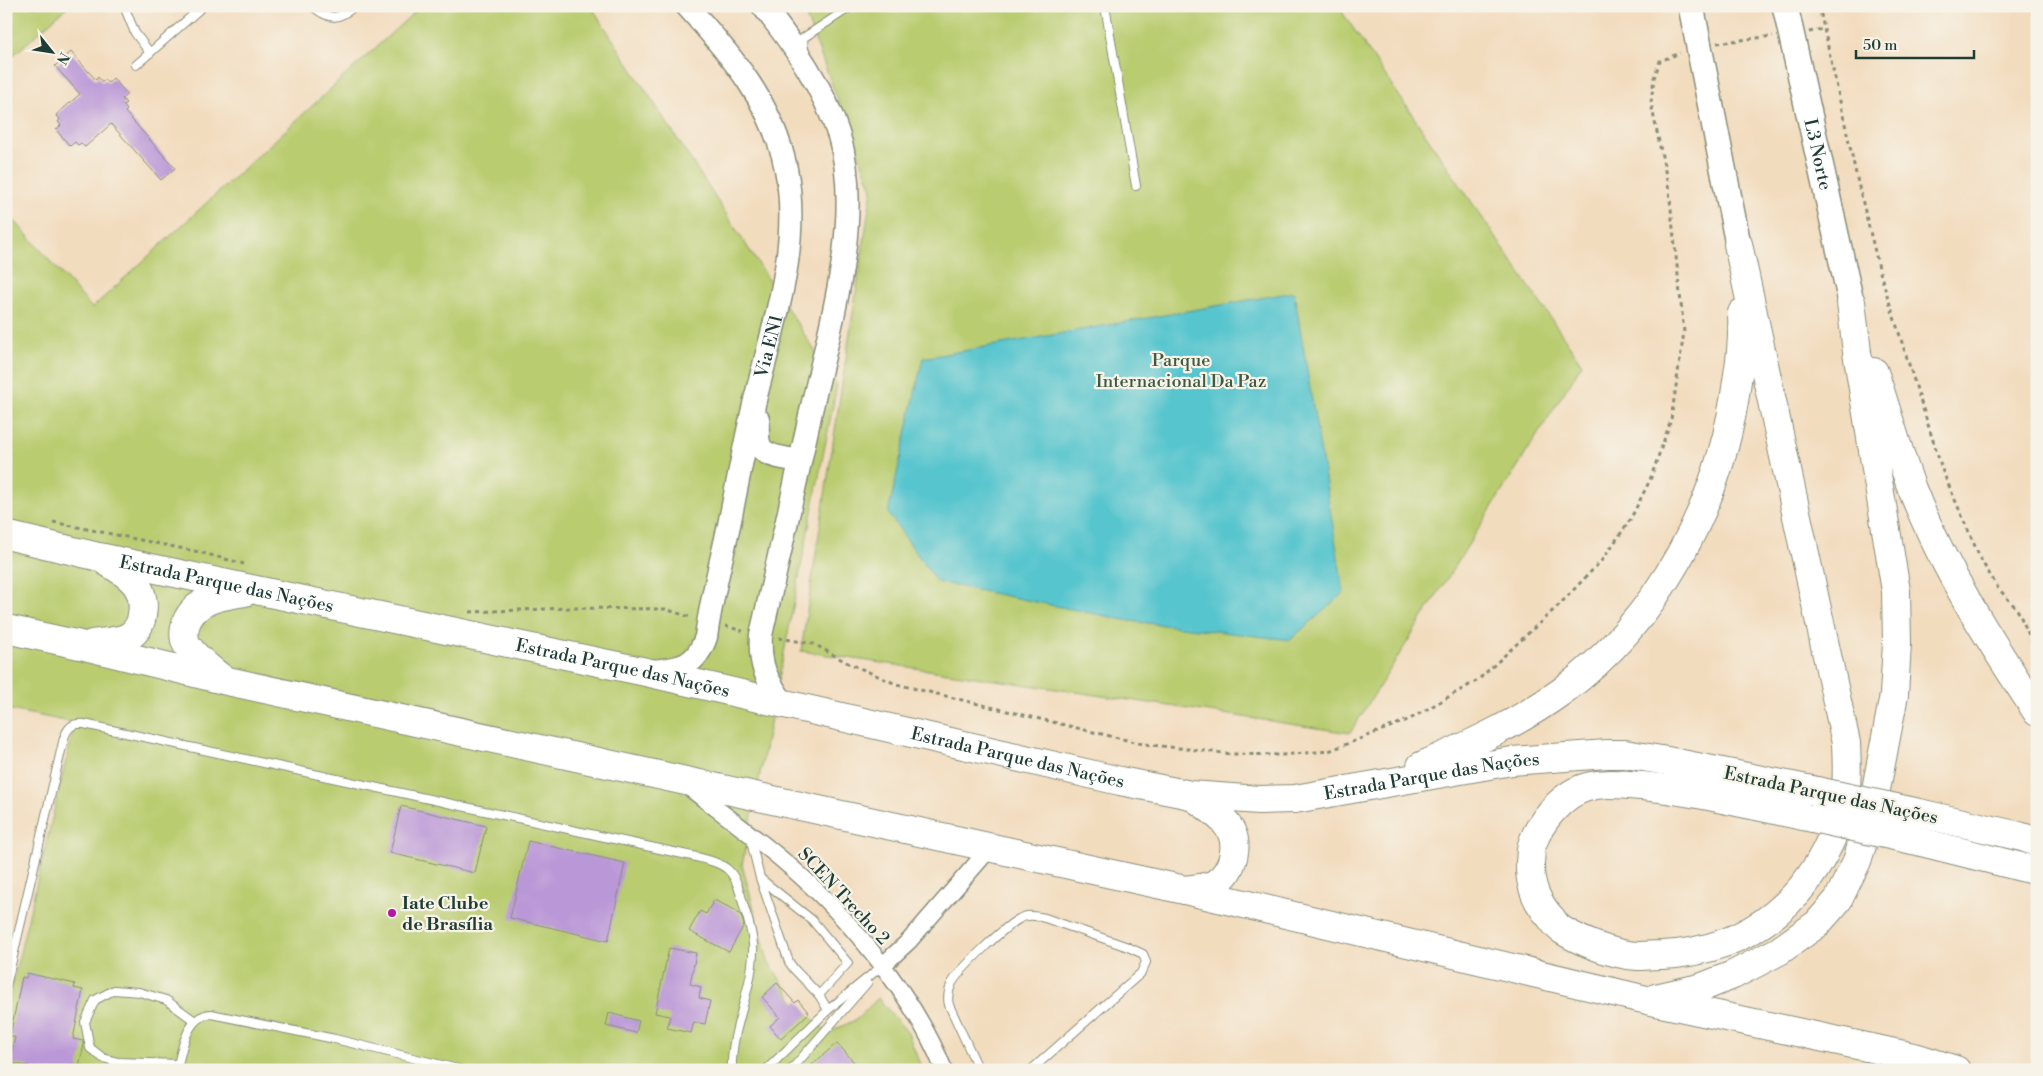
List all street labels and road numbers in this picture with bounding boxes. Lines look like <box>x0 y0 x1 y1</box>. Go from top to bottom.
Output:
street label: L3 Norte <box>1798 117 1837 192</box>
street label: Via EN1 <box>750 312 788 382</box>
street label: Estrada Parque das Nações <box>117 551 336 618</box>
street label: Estrada Parque das Nações <box>514 634 732 703</box>
street label: Estrada Parque das Nações <box>909 722 1126 794</box>
street label: Estrada Parque das Nações <box>1322 748 1540 806</box>
street label: Estrada Parque das Nações <box>1722 762 1940 829</box>
street label: SCEN Trecho 2 <box>793 843 895 950</box>

